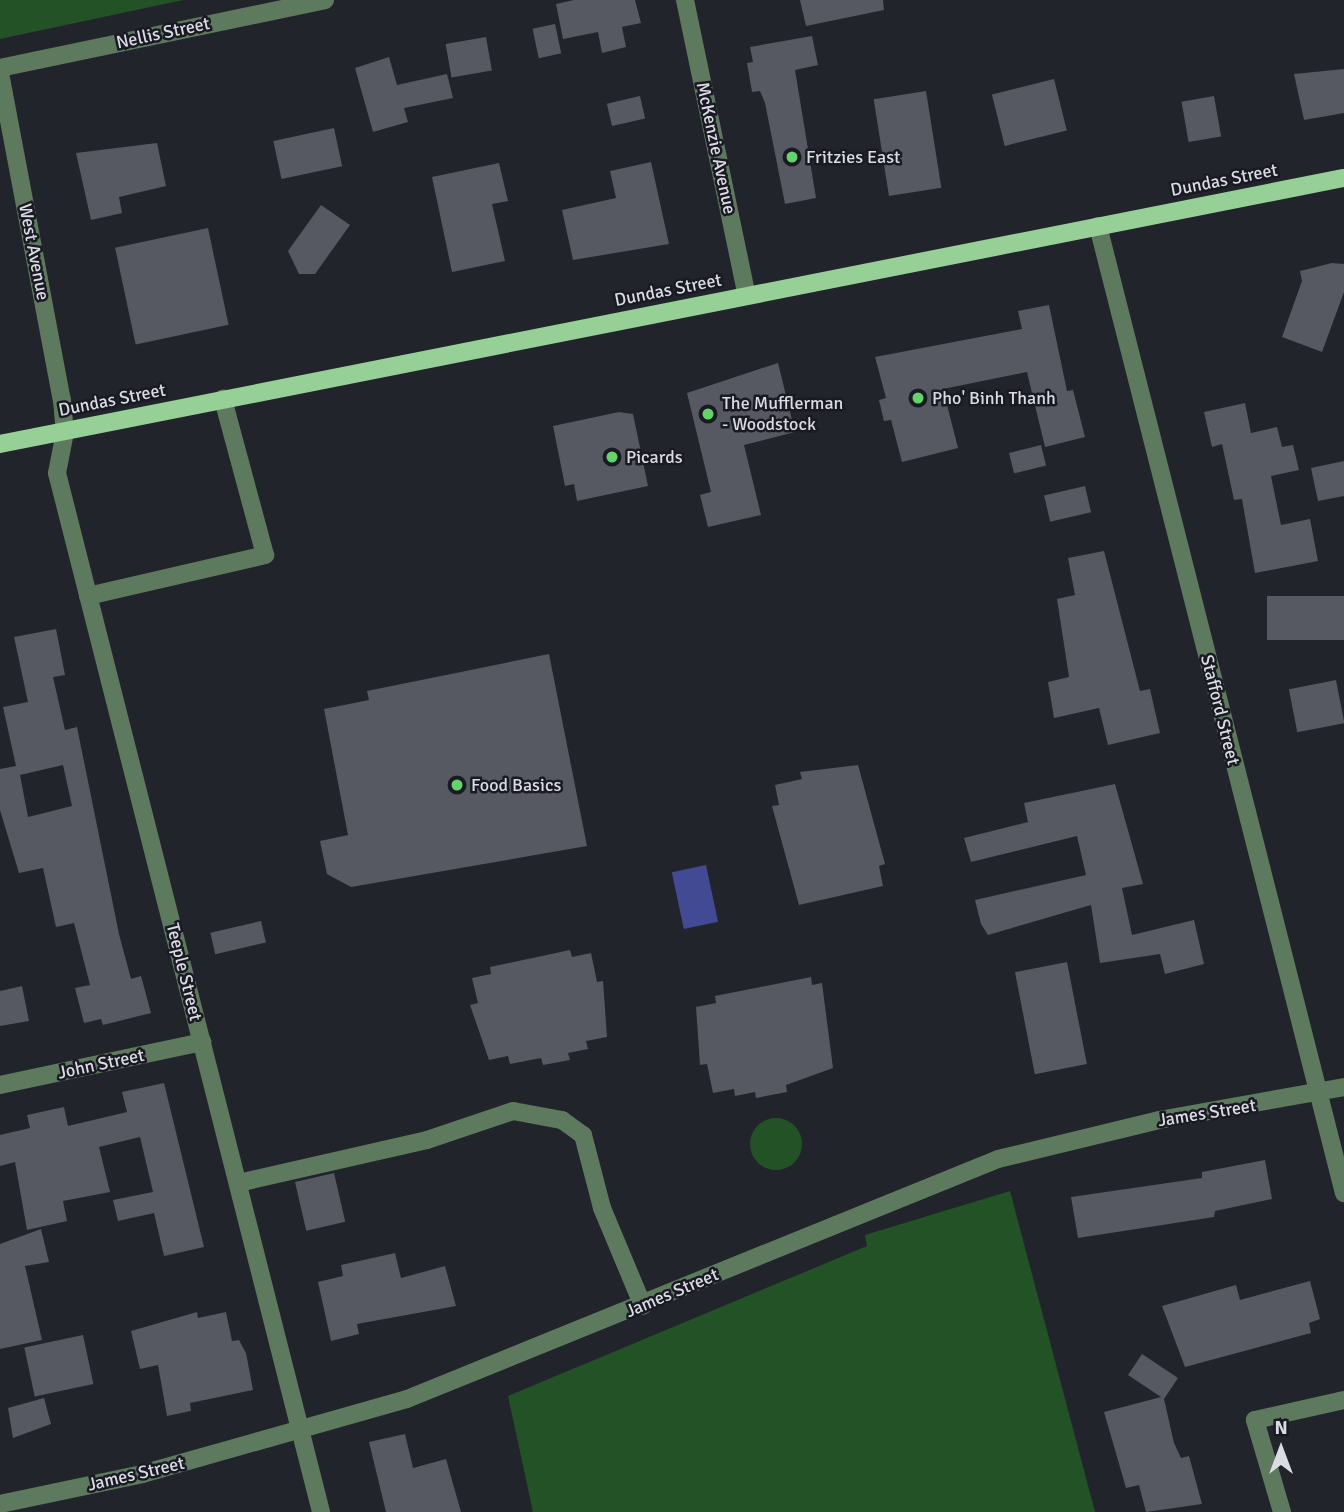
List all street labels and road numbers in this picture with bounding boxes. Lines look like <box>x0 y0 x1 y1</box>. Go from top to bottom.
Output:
street label: Nellis Street <box>114 13 212 53</box>
street label: McKenzie Avenue <box>691 80 741 216</box>
street label: Dundas Street <box>1169 159 1279 201</box>
street label: West Avenue <box>14 202 54 302</box>
street label: Dundas Street <box>613 269 723 311</box>
street label: Dundas Street <box>57 379 167 421</box>
street label: Stafford Street <box>1196 653 1244 767</box>
street label: Teeple Street <box>161 921 207 1023</box>
street label: John Street <box>56 1044 146 1084</box>
street label: James Street <box>1157 1095 1257 1131</box>
street label: James Street <box>622 1264 722 1322</box>
street label: James Street <box>85 1452 187 1496</box>

